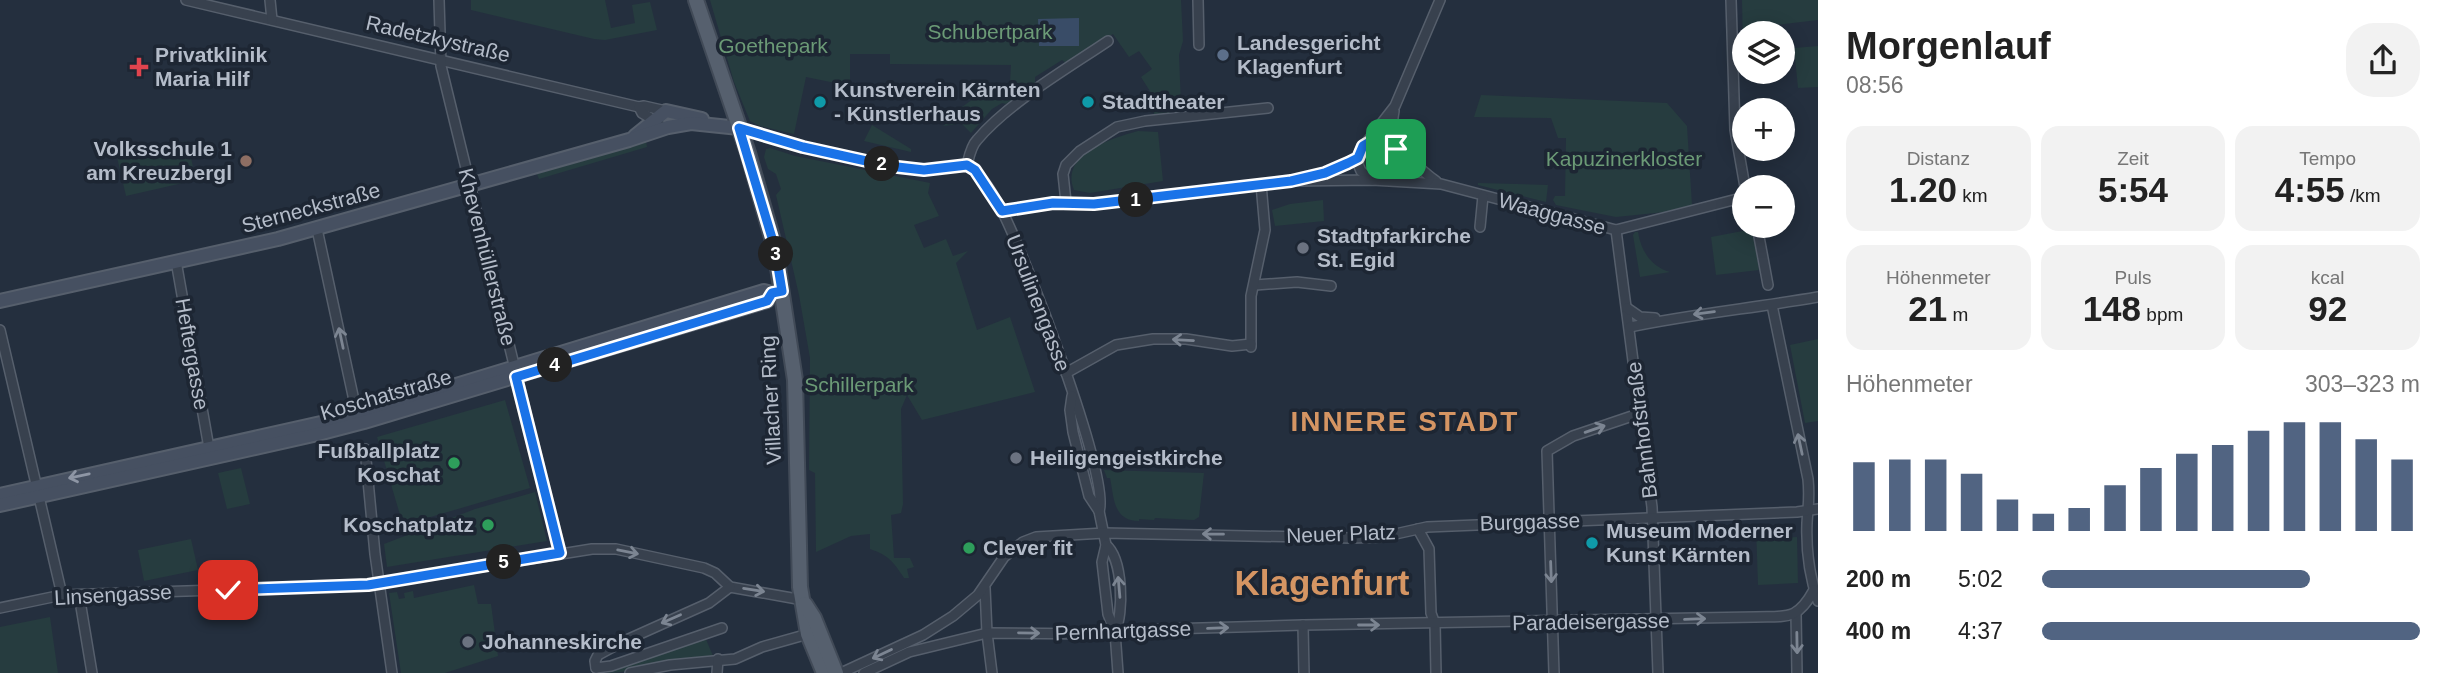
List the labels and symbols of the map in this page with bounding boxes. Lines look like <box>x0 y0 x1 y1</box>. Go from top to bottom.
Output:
street label: Radetzkystraße <box>364 11 512 66</box>
park label: Schubertpark <box>928 20 1053 43</box>
place label: Landesgericht Klagenfurt <box>1237 31 1381 78</box>
park label: Goethepark <box>718 34 828 57</box>
place label: Privatklinik Maria Hilf <box>155 43 267 90</box>
marker: Landesgericht Klagenfurt <box>1215 47 1231 63</box>
marker: Privatklinik Maria Hilf <box>129 57 149 77</box>
place label: Kunstverein Kärnten - Künstlerhaus <box>834 78 1041 125</box>
place label: Stadttheater <box>1102 90 1225 113</box>
marker: Kunstverein Kärnten - Künstlerhaus <box>812 94 828 110</box>
marker: Stadttheater <box>1080 94 1096 110</box>
pin <box>1366 119 1426 179</box>
place label: Volksschule 1 am Kreuzbergl <box>86 137 232 184</box>
pin: 2 <box>864 146 900 182</box>
park label: Kapuzinerkloster <box>1546 147 1702 170</box>
marker: Volksschule 1 am Kreuzbergl <box>238 153 254 169</box>
street label: Khevenhüllerstraße <box>454 166 521 348</box>
street label: Sterneckstraße <box>239 178 383 237</box>
pin: 1 <box>1118 182 1154 218</box>
street label: Waaggasse <box>1496 188 1608 239</box>
place label: Stadtpfarkirche St. Egid <box>1317 224 1471 271</box>
street label: Ursulinengasse <box>1002 231 1075 375</box>
pin: 3 <box>758 236 794 272</box>
marker: Stadtpfarkirche St. Egid <box>1295 240 1311 256</box>
street label: Heftergasse <box>171 296 214 412</box>
one-way arrow <box>1693 306 1716 319</box>
one-way arrow <box>333 327 347 350</box>
one-way arrow <box>1173 333 1195 346</box>
street label: Villacher Ring <box>756 335 785 465</box>
pin: 4 <box>538 348 572 382</box>
street label: Bahnhofstraße <box>1622 360 1661 500</box>
street label: Koschatstraße <box>318 365 454 424</box>
park label: Schillerpark <box>804 373 914 396</box>
district label: INNERE STADT <box>1291 406 1519 437</box>
one-way arrow <box>1584 422 1606 435</box>
one-way arrow <box>1793 433 1806 455</box>
place label: Fußballplatz Koschat <box>318 439 440 486</box>
place label: Heiligengeistkirche <box>1030 446 1223 469</box>
marker: Heiligengeistkirche <box>1008 450 1024 466</box>
marker: Fußballplatz Koschat <box>446 455 462 471</box>
one-way arrow <box>69 470 91 483</box>
street label: Burggasse <box>1479 508 1581 535</box>
place label: Koschatplatz <box>343 513 474 536</box>
marker: Koschatplatz <box>480 517 496 533</box>
place label: Museum Moderner Kunst Kärnten <box>1606 519 1793 566</box>
street label: Neuer Platz <box>1286 520 1396 547</box>
one-way arrow <box>1201 528 1224 541</box>
marker: Museum Moderner Kunst Kärnten <box>1584 535 1600 551</box>
place label: Clever fit <box>983 536 1073 559</box>
marker: Clever fit <box>961 540 977 556</box>
pin: 5 <box>486 544 522 580</box>
one-way arrow <box>616 545 639 559</box>
pin <box>198 560 258 620</box>
one-way arrow <box>1544 560 1557 583</box>
district label: Klagenfurt <box>1235 563 1410 602</box>
one-way arrow <box>1112 576 1125 599</box>
street label: Linsengasse <box>53 580 172 609</box>
one-way arrow <box>742 584 765 597</box>
street label: Paradeisergasse <box>1512 609 1670 634</box>
one-way arrow <box>661 613 682 626</box>
one-way arrow <box>1683 613 1706 626</box>
street label: Pernhartgasse <box>1054 617 1192 644</box>
one-way arrow <box>1357 618 1380 632</box>
one-way arrow <box>1206 622 1229 635</box>
one-way arrow <box>1018 627 1041 640</box>
place label: Johanneskirche <box>482 630 642 653</box>
one-way arrow <box>1790 631 1803 654</box>
marker: Johanneskirche <box>460 634 476 650</box>
one-way arrow <box>872 648 893 661</box>

